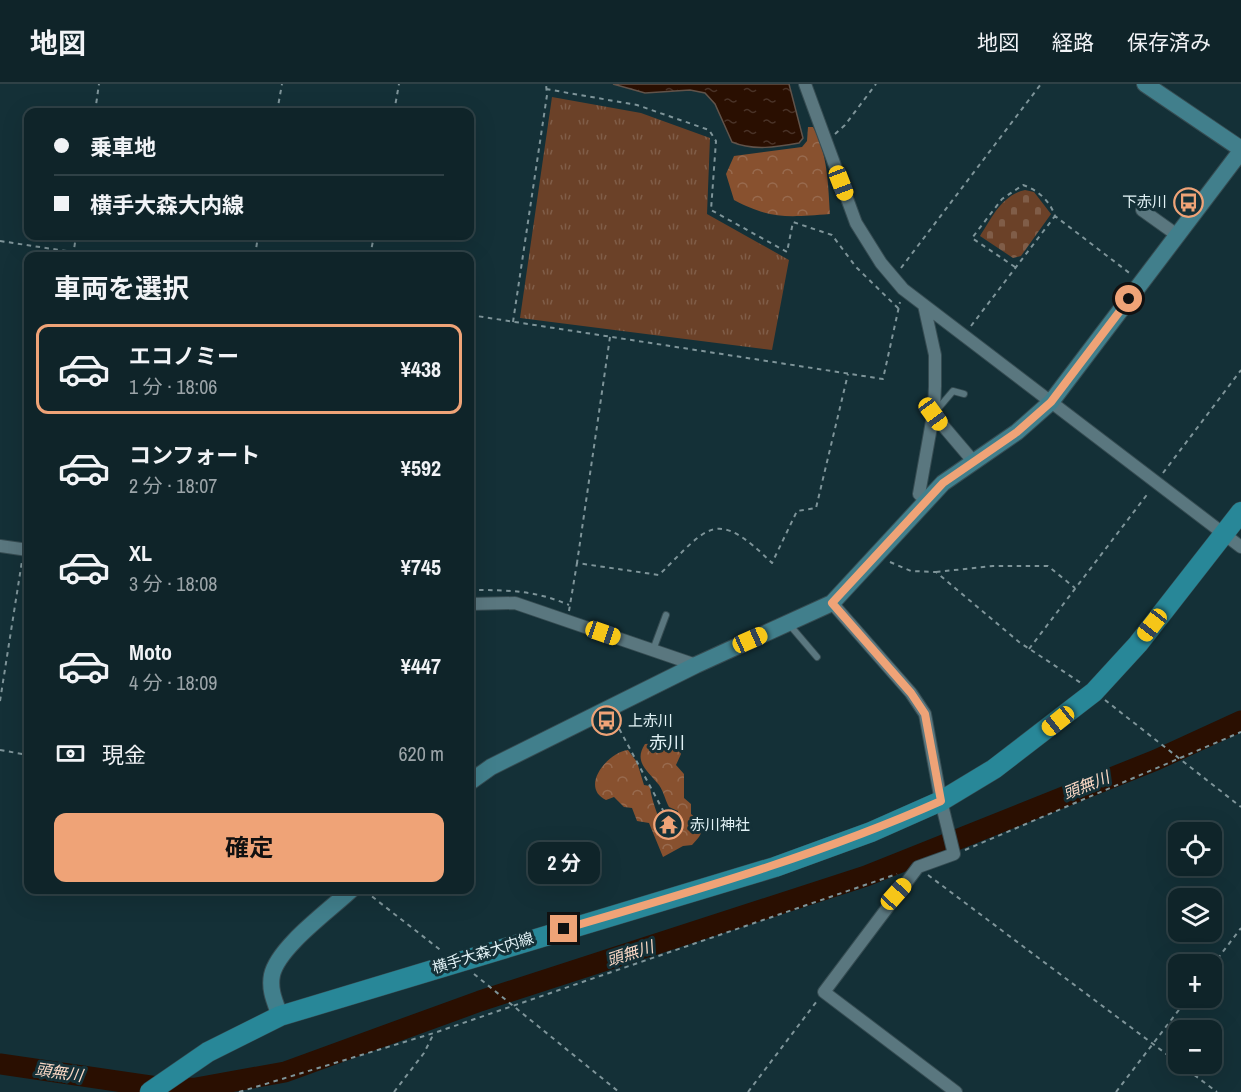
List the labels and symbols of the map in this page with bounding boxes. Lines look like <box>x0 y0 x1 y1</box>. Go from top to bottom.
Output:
car <box>826 163 856 203</box>
bus stop icon: 下赤川 <box>1172 186 1204 218</box>
place label: 下赤川 <box>1122 191 1167 212</box>
route start <box>1115 285 1142 312</box>
car <box>915 394 951 434</box>
car <box>1134 605 1170 645</box>
car <box>583 619 623 647</box>
car <box>730 624 770 656</box>
car <box>1038 703 1078 739</box>
bus stop icon: 上赤川 <box>591 705 623 737</box>
place label: 上赤川 <box>628 710 673 731</box>
district label: 赤川 <box>649 730 685 755</box>
water label: 頭無川 <box>1060 765 1114 804</box>
temple icon: 赤川神社 <box>653 809 685 841</box>
place label: 赤川神社 <box>690 814 750 835</box>
callout: 2 分 <box>528 842 600 884</box>
car <box>877 875 915 913</box>
route end <box>550 915 577 942</box>
street label: 横手大森大内線 <box>430 927 536 978</box>
water label: 頭無川 <box>604 935 658 971</box>
water label: 頭無川 <box>34 1058 86 1087</box>

